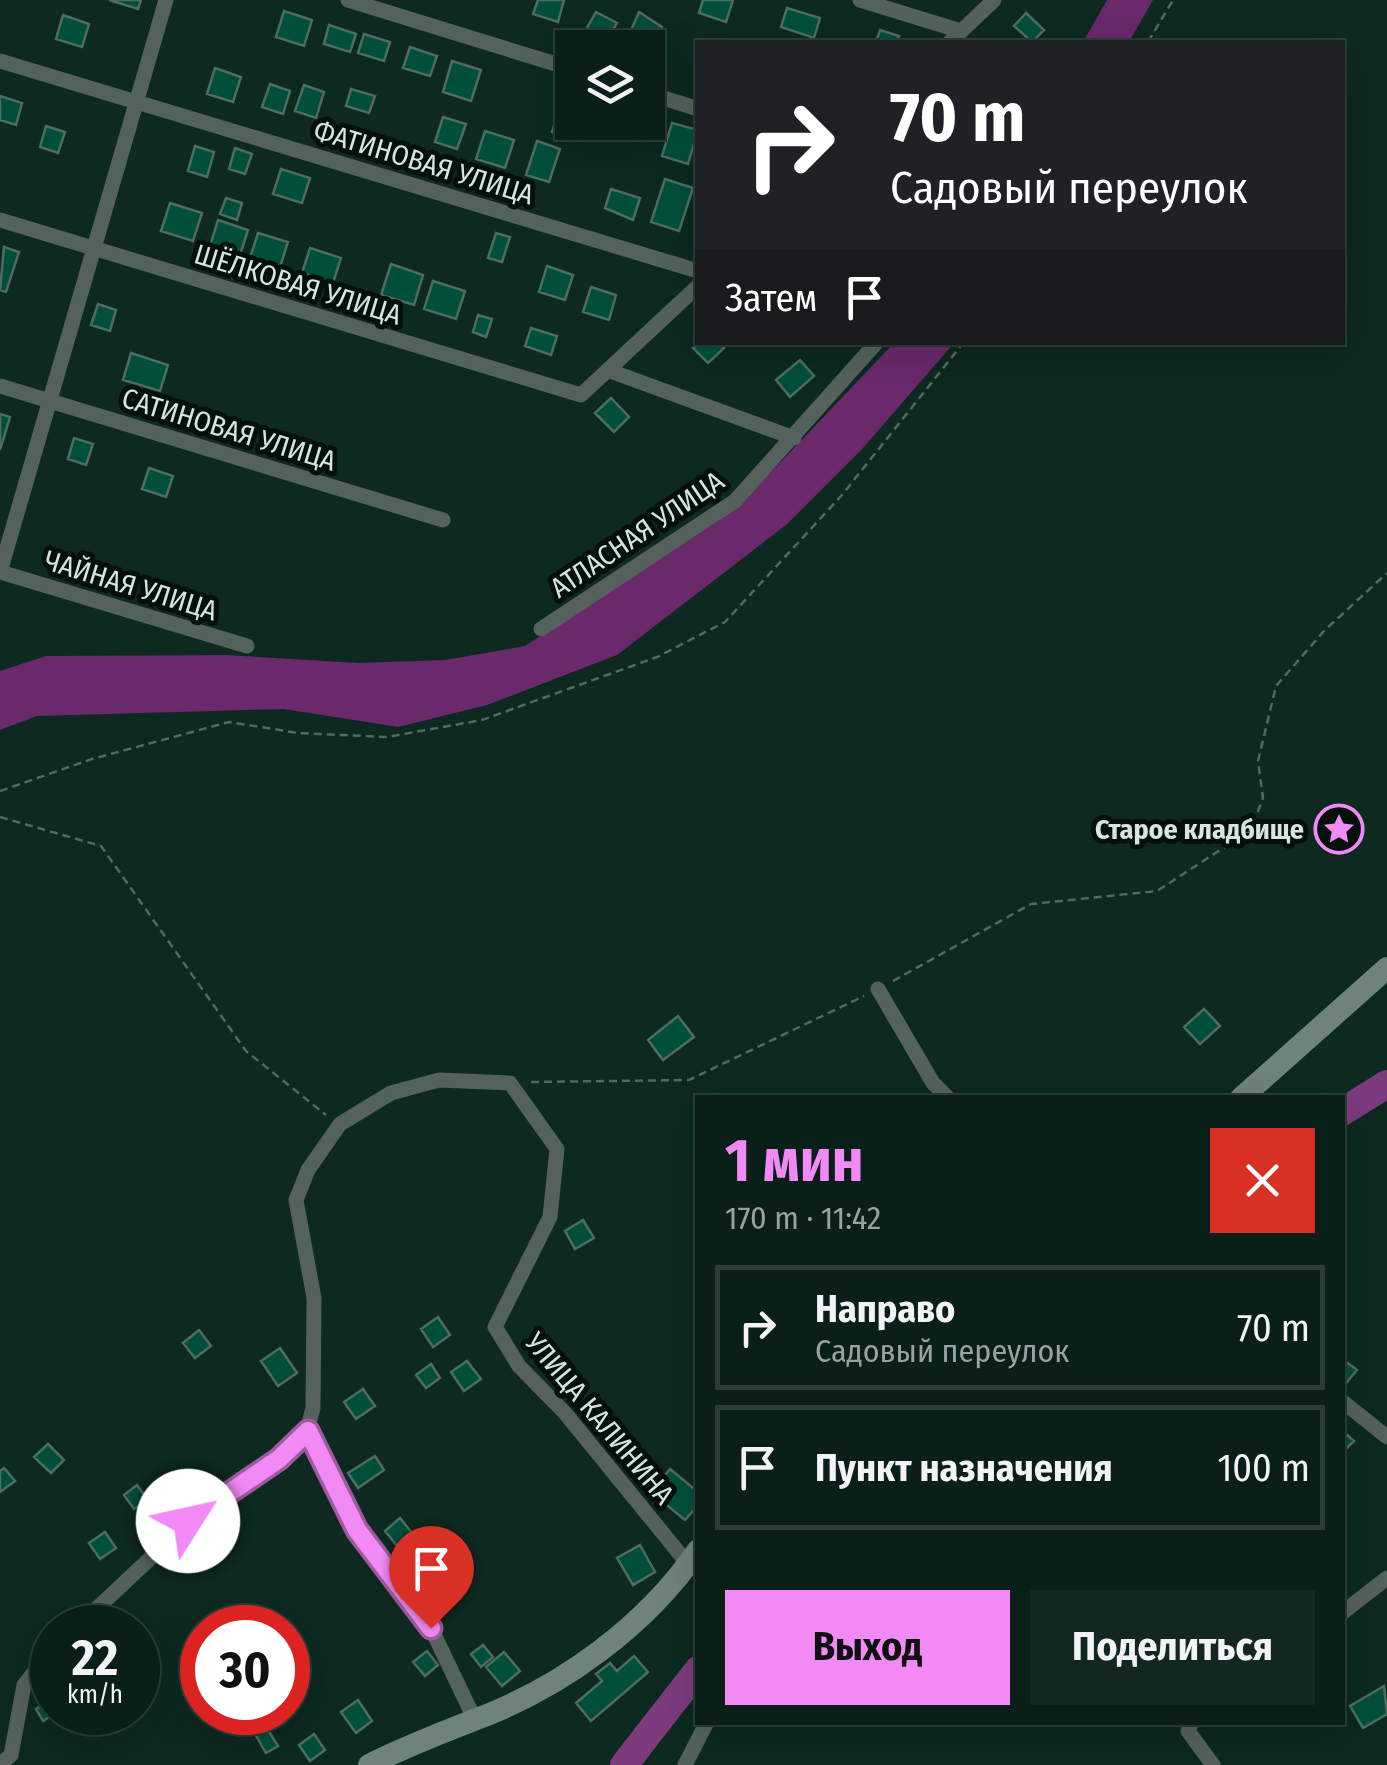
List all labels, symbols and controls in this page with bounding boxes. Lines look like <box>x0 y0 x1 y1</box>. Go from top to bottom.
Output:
map controls <box>555 30 665 140</box>
button: layers <box>555 30 665 140</box>
text: 70 m <box>890 76 1025 160</box>
icon: right <box>725 80 855 210</box>
street label: ФАТИНОВАЯ УЛИЦА <box>310 113 538 212</box>
text: Садовый переулок <box>890 161 1248 215</box>
street label: ШЁЛКОВАЯ УЛИЦА <box>190 237 406 332</box>
icon: arrive <box>837 270 892 325</box>
text: Затем <box>725 275 817 321</box>
street label: САТИНОВАЯ УЛИЦА <box>118 381 340 478</box>
street label: АТЛАСНАЯ УЛИЦА <box>544 464 730 605</box>
street label: ЧАЙНАЯ УЛИЦА <box>41 544 221 627</box>
place icon: Старое кладбище <box>1313 803 1365 855</box>
place label: Старое кладбище <box>1095 813 1304 846</box>
text: 1 мин <box>725 1125 864 1197</box>
button: close <box>1210 1128 1315 1233</box>
text: 170 m · 11:42 <box>725 1199 881 1237</box>
text: Направо <box>815 1286 955 1332</box>
icon: right <box>730 1300 785 1355</box>
text: 70 m <box>1237 1305 1310 1351</box>
street label: УЛИЦА КАЛИНИНА <box>518 1325 681 1511</box>
text: Садовый переулок <box>815 1332 1069 1370</box>
icon: arrive <box>730 1440 785 1495</box>
text: Пункт назначения <box>815 1445 1113 1491</box>
text: 100 m <box>1217 1445 1310 1491</box>
position arrow <box>136 1469 240 1573</box>
pin <box>389 1526 474 1629</box>
icon: arrive <box>404 1541 459 1596</box>
button: Выход <box>725 1590 1010 1705</box>
button: Поделиться <box>1030 1590 1315 1705</box>
speed limit sign: 30 <box>180 1605 310 1735</box>
text: 22 <box>72 1628 118 1688</box>
text: km/h <box>67 1680 123 1710</box>

